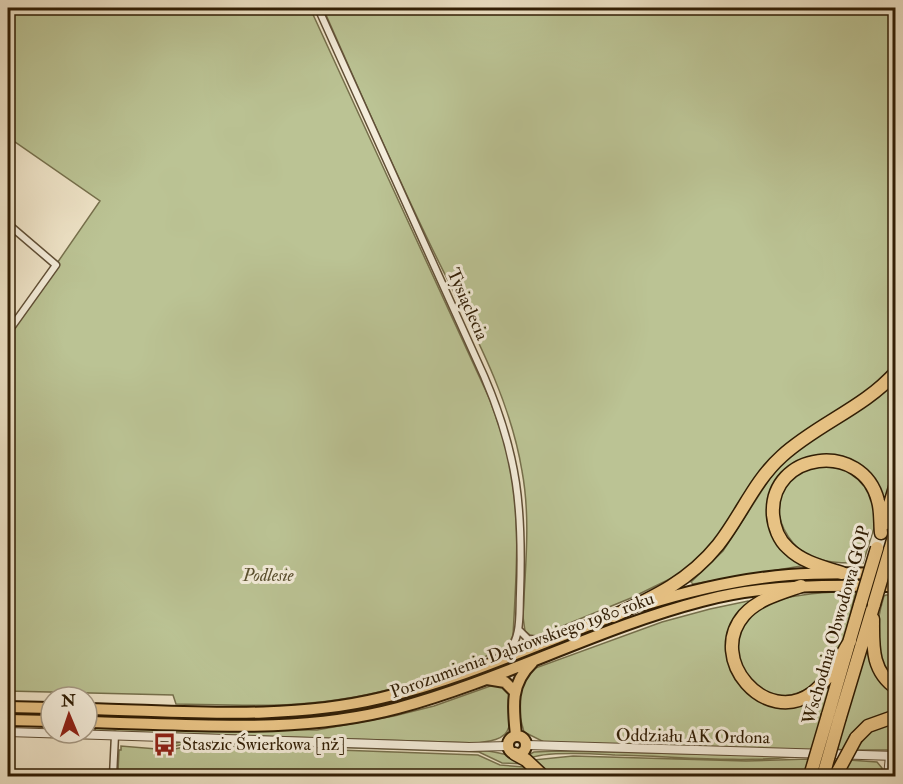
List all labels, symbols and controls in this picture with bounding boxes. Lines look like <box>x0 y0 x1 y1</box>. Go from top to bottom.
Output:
street label: Tysiąclecia <box>441 264 494 344</box>
street label: Wschodnia Obwodowa GOP <box>797 523 876 728</box>
park label: Podlesie <box>241 564 295 587</box>
street label: Porozumienia Dąbrowskiego 1980 roku <box>387 587 657 704</box>
north arrow <box>39 685 99 745</box>
text: N <box>60 691 77 711</box>
street label: Oddziału AK Ordona <box>616 724 771 749</box>
bus stop icon: Staszic Świerkowa [nż] <box>151 731 177 757</box>
place label: Staszic Świerkowa [nż] <box>182 733 345 756</box>

